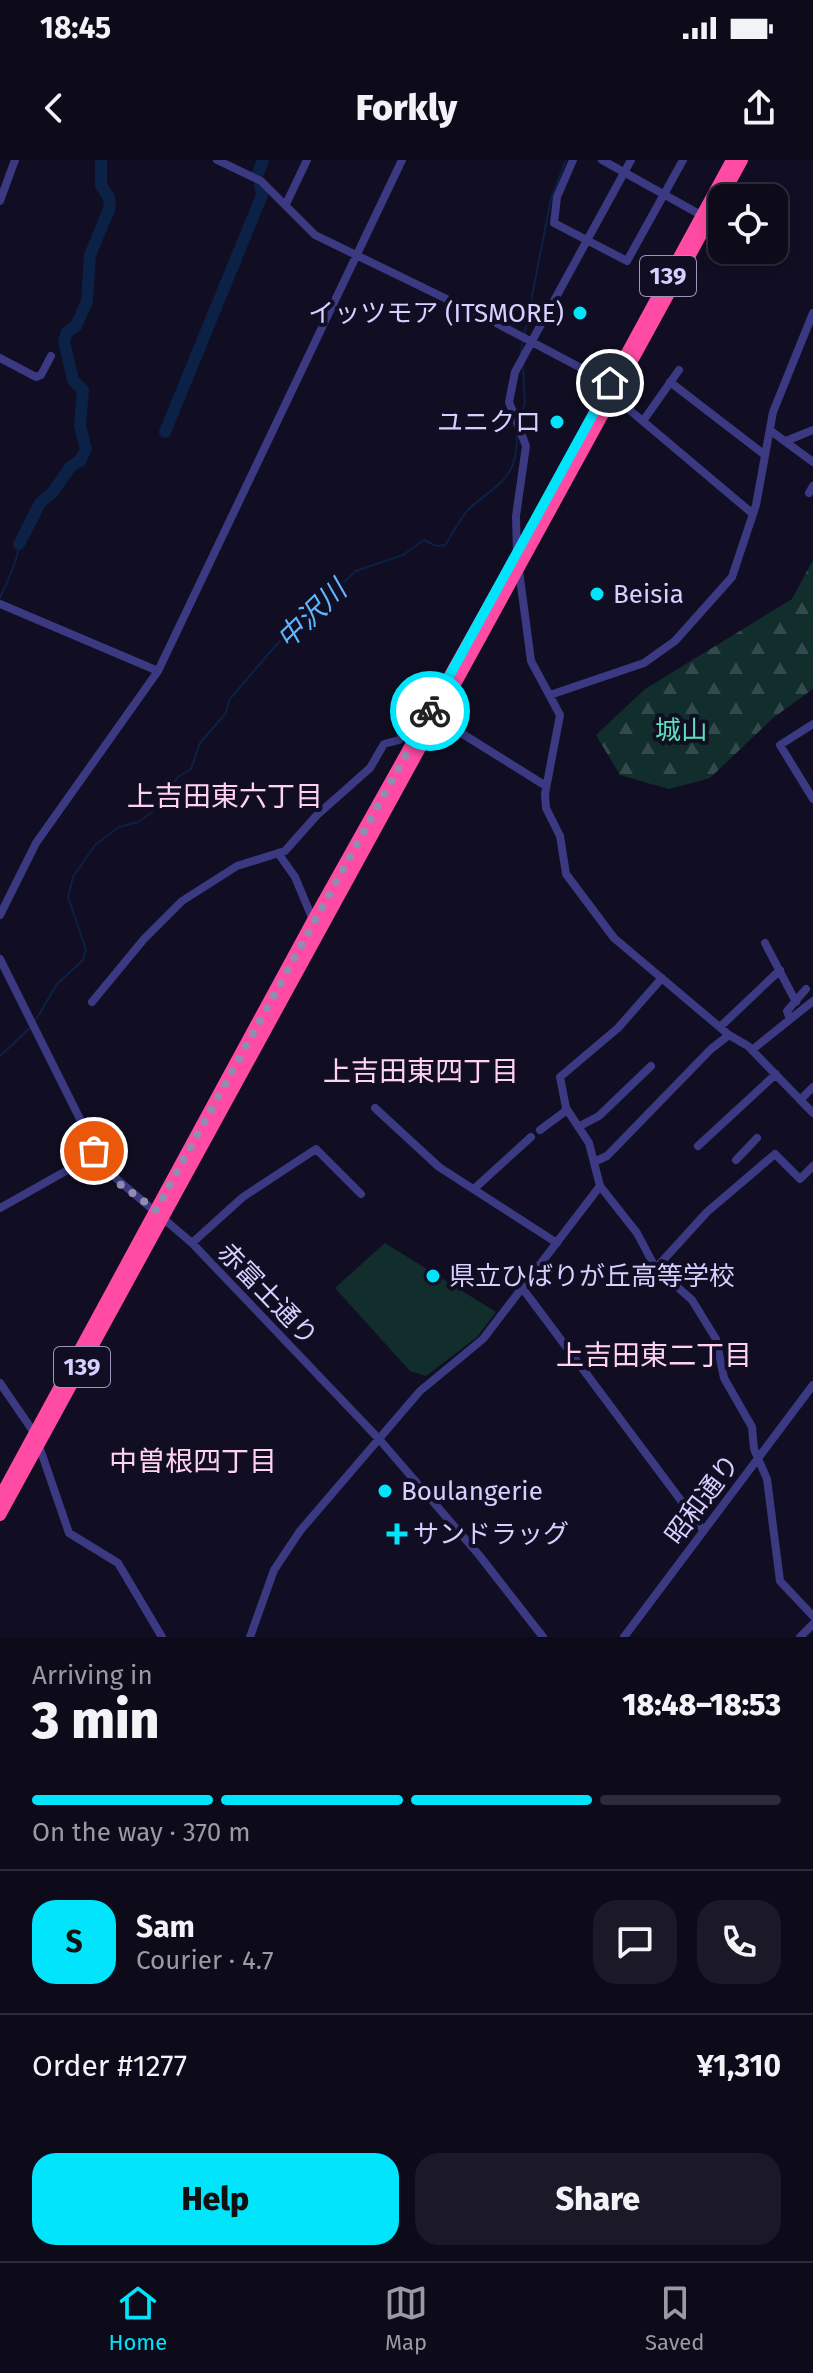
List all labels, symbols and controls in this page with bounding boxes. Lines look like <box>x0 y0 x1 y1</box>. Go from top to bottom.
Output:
text: 18:45 <box>40 10 111 46</box>
icon: back <box>32 86 76 130</box>
text: Forkly <box>356 86 457 130</box>
icon: share <box>737 86 781 130</box>
map controls <box>708 184 788 264</box>
button: locate <box>708 184 788 264</box>
road number: 139 <box>640 256 696 296</box>
place label: イッツモア (ITSMORE) <box>308 298 564 329</box>
marker: イッツモア (ITSMORE) <box>571 304 589 322</box>
pin <box>576 349 644 417</box>
icon: home <box>588 361 632 405</box>
place label: ユニクロ <box>437 407 541 438</box>
marker: ユニクロ <box>548 413 566 431</box>
water label: 中沢川 <box>270 571 355 655</box>
place label: Beisia <box>613 579 684 610</box>
marker: Beisia <box>588 585 606 603</box>
courier <box>390 671 470 751</box>
icon: bike <box>408 689 452 733</box>
park label: 城山 <box>655 715 707 746</box>
district label: 上吉田東六丁目 <box>127 780 323 813</box>
district label: 上吉田東四丁目 <box>323 1055 519 1088</box>
pin <box>60 1117 128 1185</box>
icon: bag <box>72 1129 116 1173</box>
street label: 赤富士通り <box>211 1237 324 1352</box>
place label: 県立ひばりが丘高等学校 <box>449 1261 735 1292</box>
marker: 県立ひばりが丘高等学校 <box>424 1267 442 1285</box>
district label: 上吉田東二丁目 <box>556 1339 752 1372</box>
road number: 139 <box>54 1347 110 1387</box>
district label: 中曽根四丁目 <box>109 1445 277 1478</box>
street label: 昭和通り <box>659 1448 746 1550</box>
place label: Boulangerie <box>401 1476 543 1507</box>
marker: Boulangerie <box>376 1482 394 1500</box>
place label: サンドラッグ <box>413 1519 569 1550</box>
marker: サンドラッグ <box>388 1525 406 1543</box>
text: Arriving in <box>32 1660 153 1691</box>
text: 18:48–18:53 <box>622 1687 781 1723</box>
text: 3 min <box>32 1689 160 1752</box>
text: On the way · 370 m <box>32 1817 250 1848</box>
button: chat <box>593 1900 677 1984</box>
button: phone <box>697 1900 781 1984</box>
text: Sam <box>136 1909 195 1945</box>
text: S <box>65 1924 83 1960</box>
text: Courier · 4.7 <box>136 1945 274 1976</box>
text: Order #1277 <box>32 2048 187 2084</box>
text: ¥1,310 <box>697 2048 781 2084</box>
button: Help <box>32 2153 399 2245</box>
button: Share <box>415 2153 781 2245</box>
tab: Home <box>108 2281 167 2356</box>
tab: Map <box>384 2281 428 2356</box>
tab: Saved <box>645 2281 705 2356</box>

